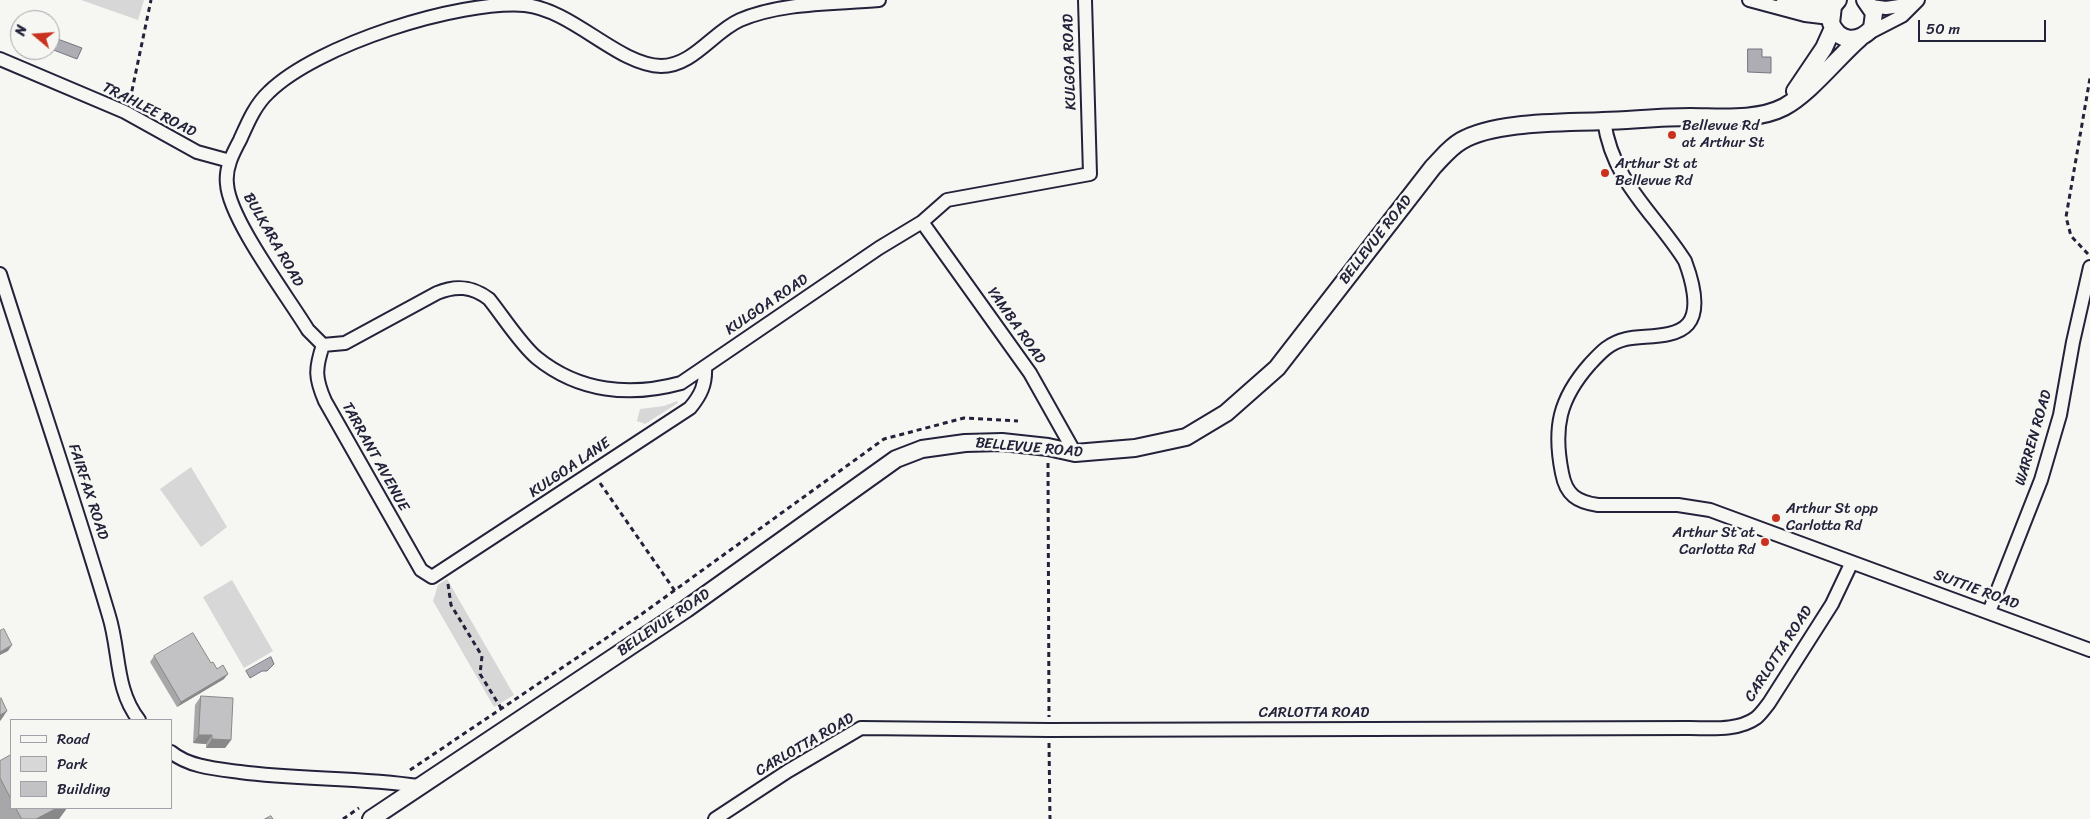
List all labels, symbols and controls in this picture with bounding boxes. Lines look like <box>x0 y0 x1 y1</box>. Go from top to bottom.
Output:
north arrow <box>10 10 60 60</box>
scale bar <box>1920 10 2048 42</box>
street label: KULGOA ROAD <box>1059 14 1081 110</box>
text: 50 m <box>1926 16 1960 42</box>
text: N <box>8 22 35 39</box>
street label: TRAHLEE ROAD <box>99 79 199 141</box>
place label: Bellevue Rd at Arthur St <box>1682 117 1764 152</box>
marker: Bellevue Rd at Arthur St <box>1666 129 1678 141</box>
place label: Arthur St at Bellevue Rd <box>1615 155 1697 190</box>
marker: Arthur St at Bellevue Rd <box>1599 167 1611 179</box>
street label: BULKARA ROAD <box>239 190 307 290</box>
street label: BELLEVUE ROAD <box>1336 192 1416 288</box>
street label: KULGOA ROAD <box>722 271 812 339</box>
street label: YAMBA ROAD <box>983 284 1049 368</box>
street label: WARREN ROAD <box>2012 388 2056 488</box>
street label: TARRANT AVENUE <box>338 399 412 515</box>
street label: KULGOA LANE <box>526 434 614 502</box>
street label: BELLEVUE ROAD <box>975 434 1083 462</box>
street label: FAIRFAX ROAD <box>64 442 112 542</box>
place label: Arthur St opp Carlotta Rd <box>1786 500 1878 535</box>
marker: Arthur St opp Carlotta Rd <box>1770 512 1782 524</box>
place label: Arthur St at Carlotta Rd <box>1673 524 1755 559</box>
marker: Arthur St at Carlotta Rd <box>1759 536 1771 548</box>
street label: SUTTIE ROAD <box>1931 566 2021 614</box>
street label: BELLEVUE ROAD <box>614 586 714 660</box>
street label: CARLOTTA ROAD <box>1741 603 1817 705</box>
street label: CARLOTTA ROAD <box>1259 704 1369 722</box>
street label: CARLOTTA ROAD <box>753 710 857 780</box>
legend <box>10 719 172 809</box>
text: Road <box>57 726 89 752</box>
text: Park <box>57 751 88 777</box>
text: Building <box>57 776 111 802</box>

